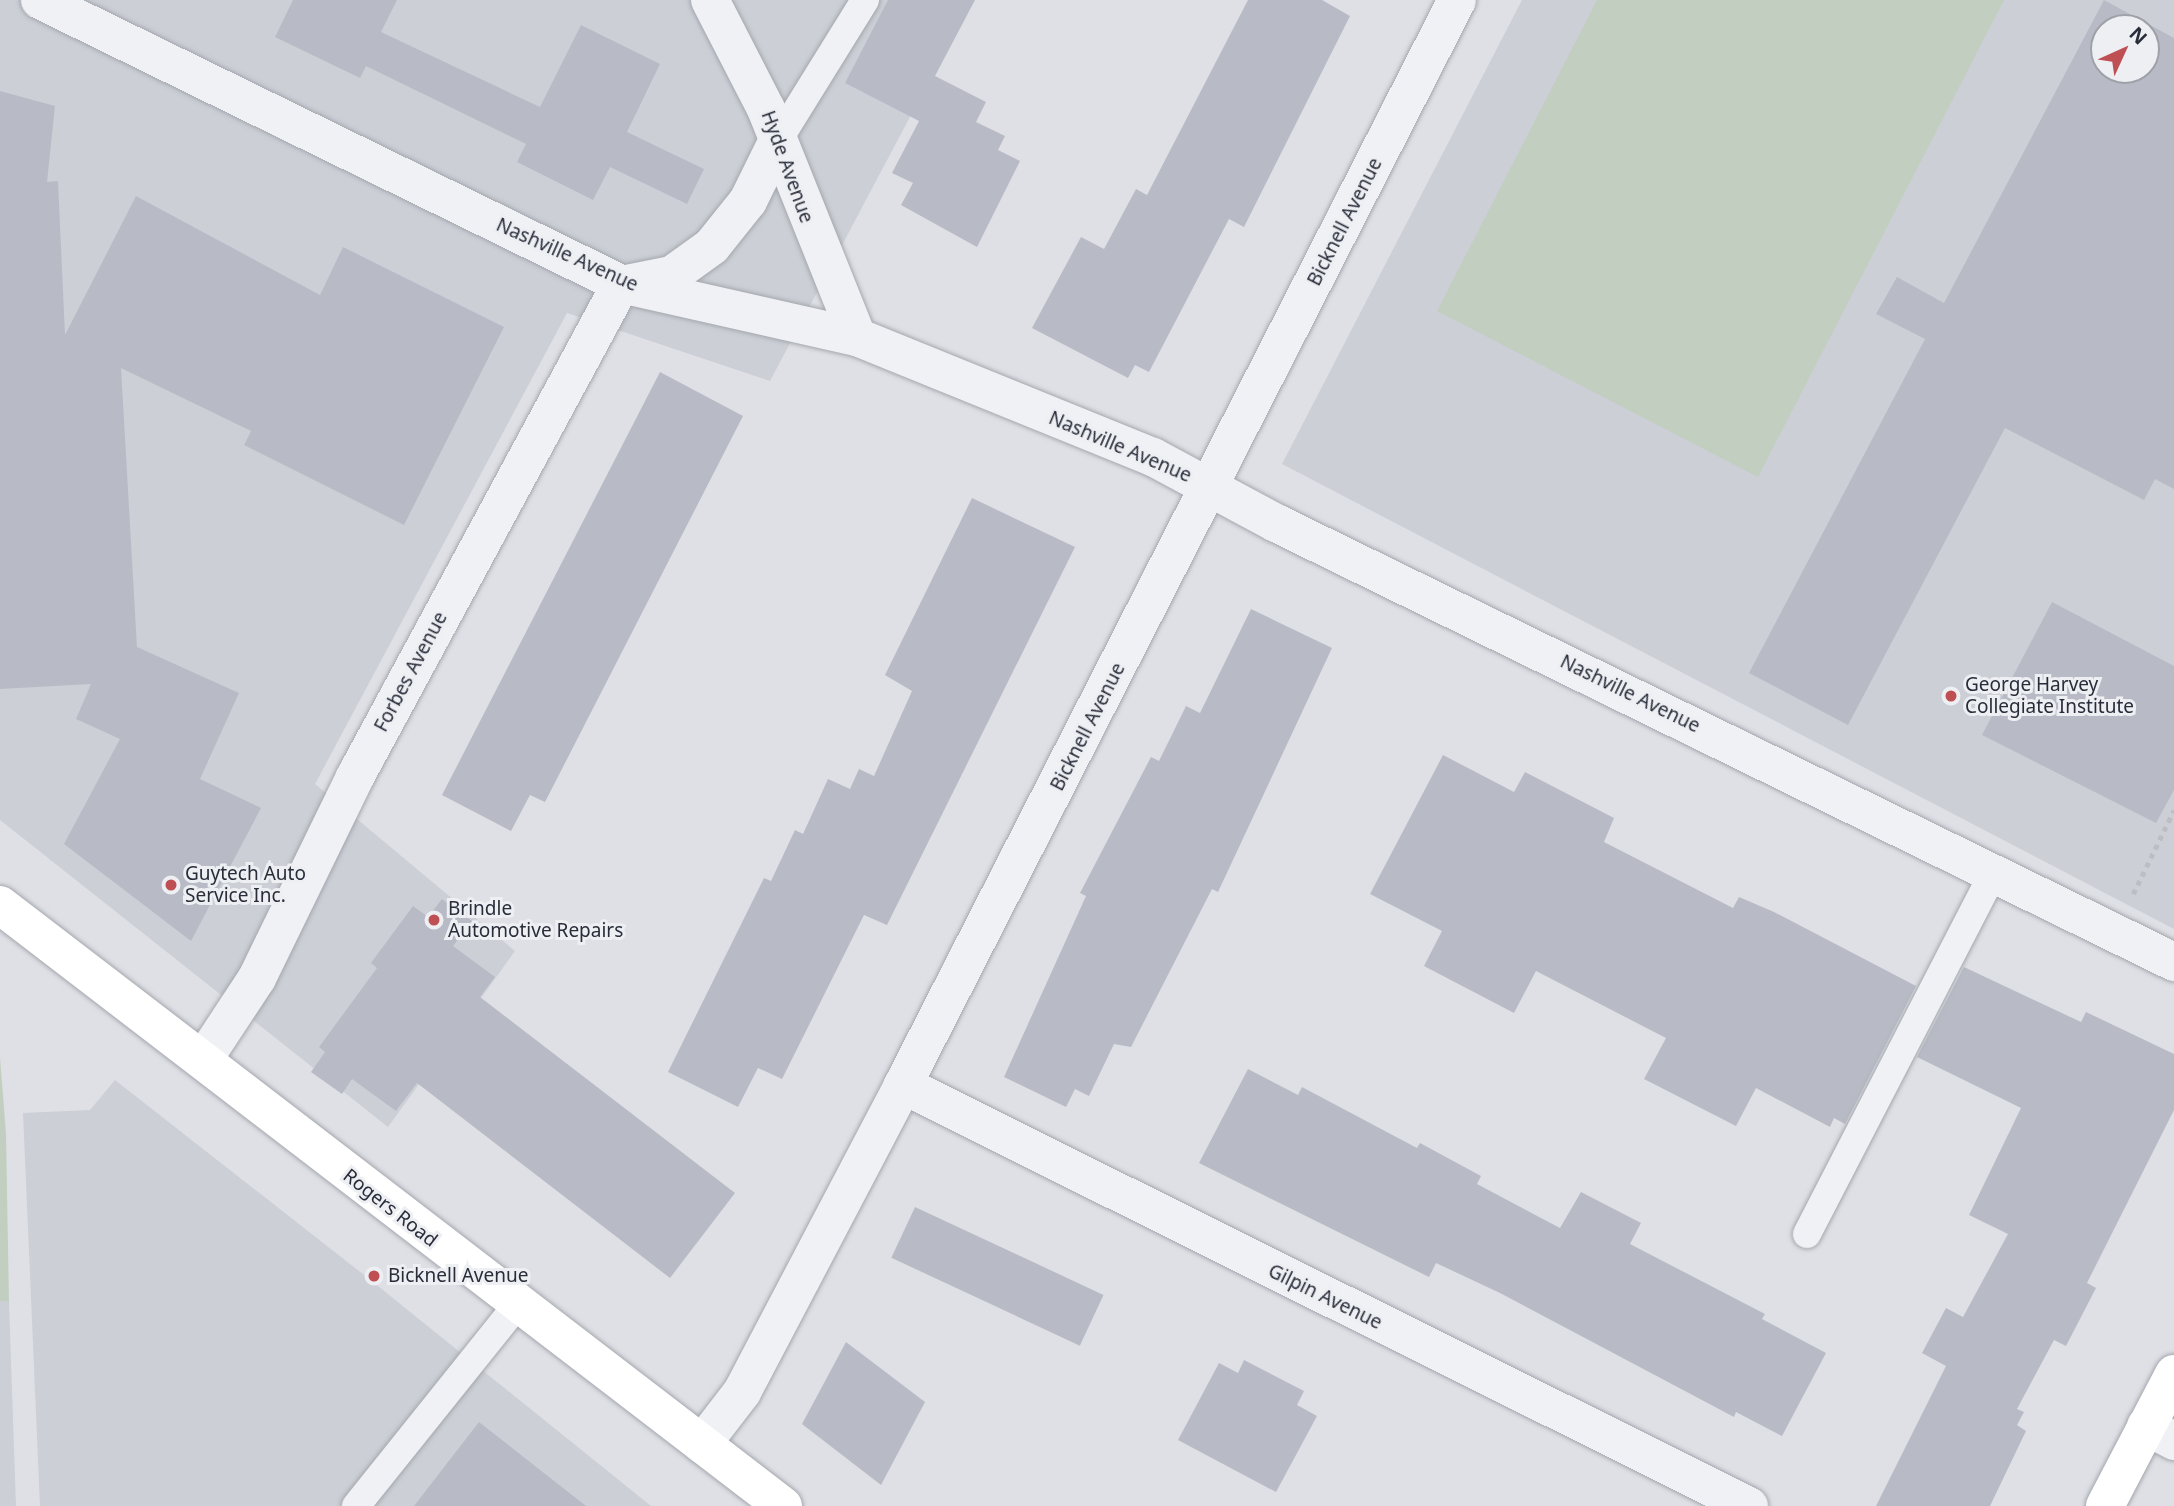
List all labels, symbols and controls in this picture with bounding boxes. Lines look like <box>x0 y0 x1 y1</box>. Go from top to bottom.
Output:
north arrow <box>2090 14 2160 84</box>
text: N <box>2124 21 2153 50</box>
street label: Hyde Avenue <box>756 108 818 226</box>
street label: Bicknell Avenue <box>1303 154 1387 290</box>
street label: Nashville Avenue <box>493 214 641 296</box>
street label: Nashville Avenue <box>1045 407 1195 487</box>
street label: Forbes Avenue <box>370 608 452 736</box>
street label: Nashville Avenue <box>1556 650 1704 738</box>
street label: Bicknell Avenue <box>1046 659 1130 795</box>
place label: George Harvey Collegiate Institute <box>1965 674 2134 718</box>
marker: George Harvey Collegiate Institute <box>1943 688 1959 704</box>
place label: Guytech Auto Service Inc. <box>185 863 306 907</box>
marker: Guytech Auto Service Inc. <box>163 877 179 893</box>
place label: Brindle Automotive Repairs <box>448 898 623 942</box>
marker: Brindle Automotive Repairs <box>426 912 442 928</box>
street label: Rogers Road <box>338 1164 442 1252</box>
street label: Gilpin Avenue <box>1264 1260 1386 1334</box>
place label: Bicknell Avenue <box>388 1265 528 1287</box>
marker: Bicknell Avenue <box>366 1268 382 1284</box>

